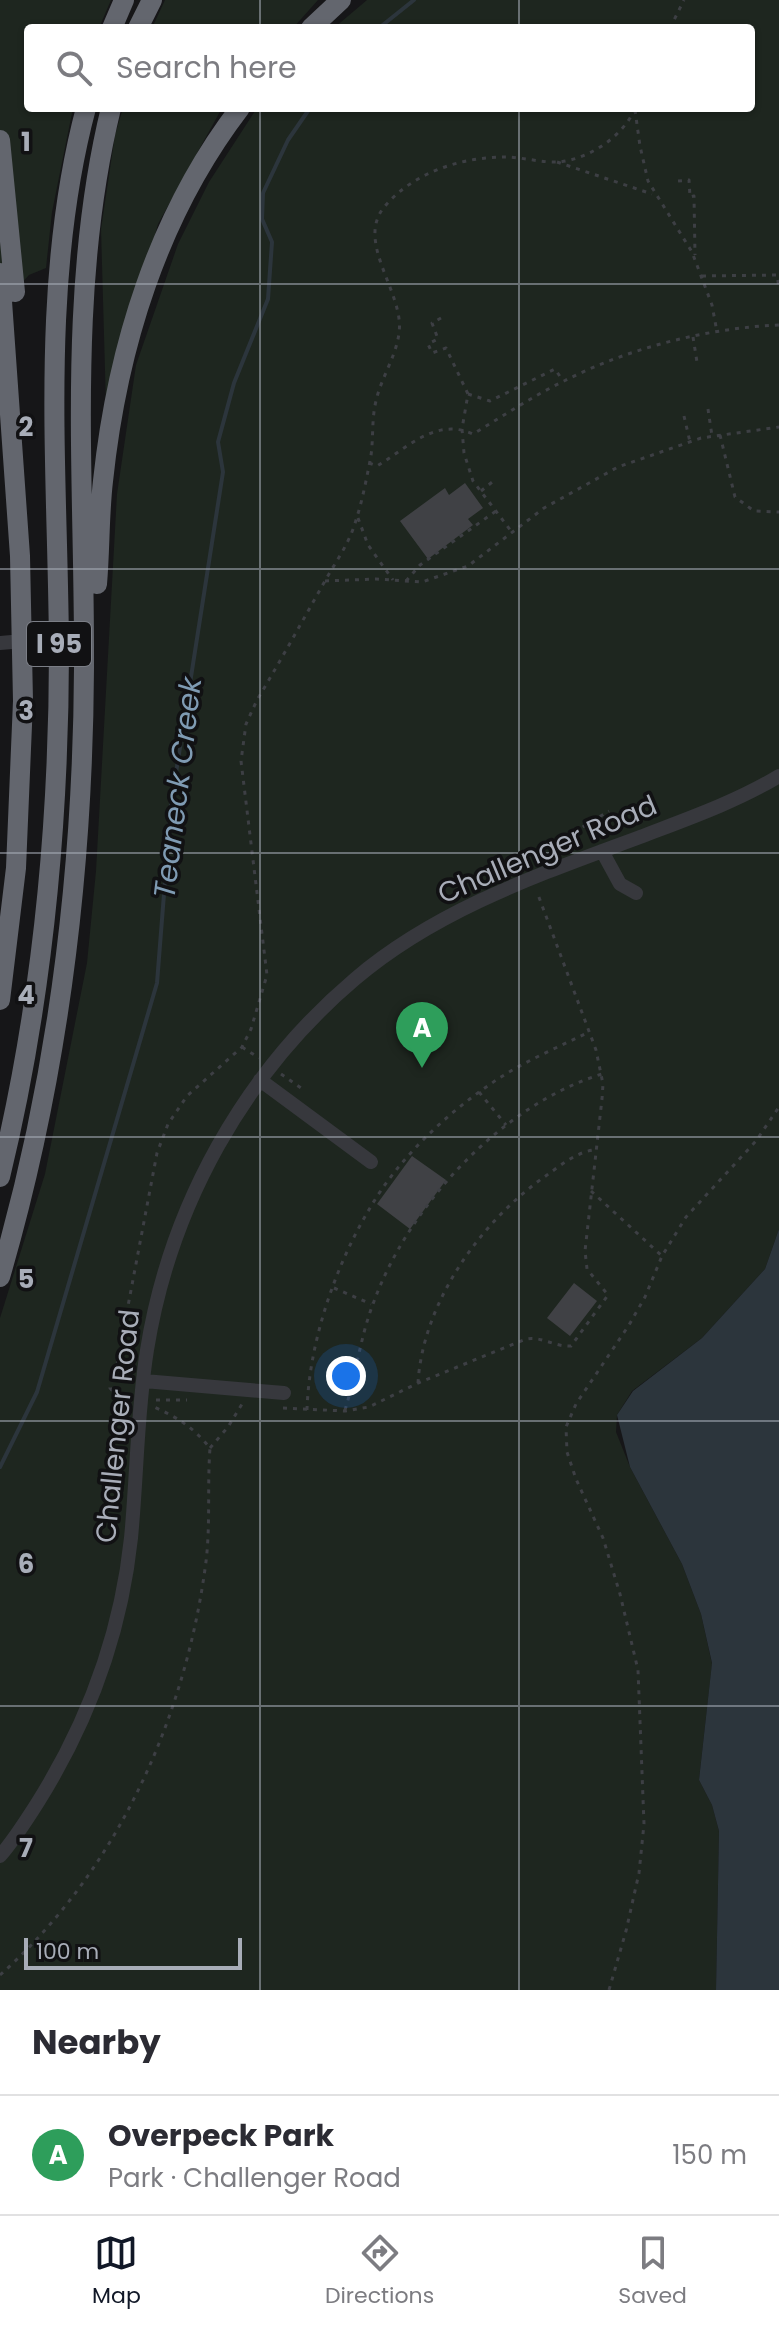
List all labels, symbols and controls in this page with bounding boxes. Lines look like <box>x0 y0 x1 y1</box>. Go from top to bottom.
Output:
search box <box>24 24 755 112</box>
icon: search <box>52 46 96 90</box>
text: Search here <box>116 46 297 89</box>
text: 1 <box>21 124 31 160</box>
text: 2 <box>19 409 34 445</box>
road number: I 95 <box>27 622 91 666</box>
water label: Teaneck Creek <box>143 673 213 901</box>
text: 3 <box>18 693 34 729</box>
street label: Challenger Road <box>432 786 663 913</box>
text: 4 <box>17 977 35 1013</box>
pin: A <box>396 1002 448 1068</box>
text: 5 <box>18 1261 34 1297</box>
street label: Challenger Road <box>86 1307 149 1545</box>
your location <box>326 1356 366 1396</box>
text: 6 <box>18 1546 34 1582</box>
text: 7 <box>19 1830 33 1866</box>
scale bar <box>24 1934 242 1970</box>
text: 100 m <box>36 1936 99 1967</box>
text: Nearby <box>32 2018 161 2066</box>
text: Overpeck Park <box>108 2114 334 2157</box>
text: A <box>48 2137 68 2173</box>
text: 150 m <box>672 2137 747 2173</box>
text: Park · Challenger Road <box>108 2160 401 2196</box>
tab: Map <box>92 2231 141 2312</box>
tab: Directions <box>325 2231 434 2312</box>
tab: Saved <box>618 2231 687 2312</box>

